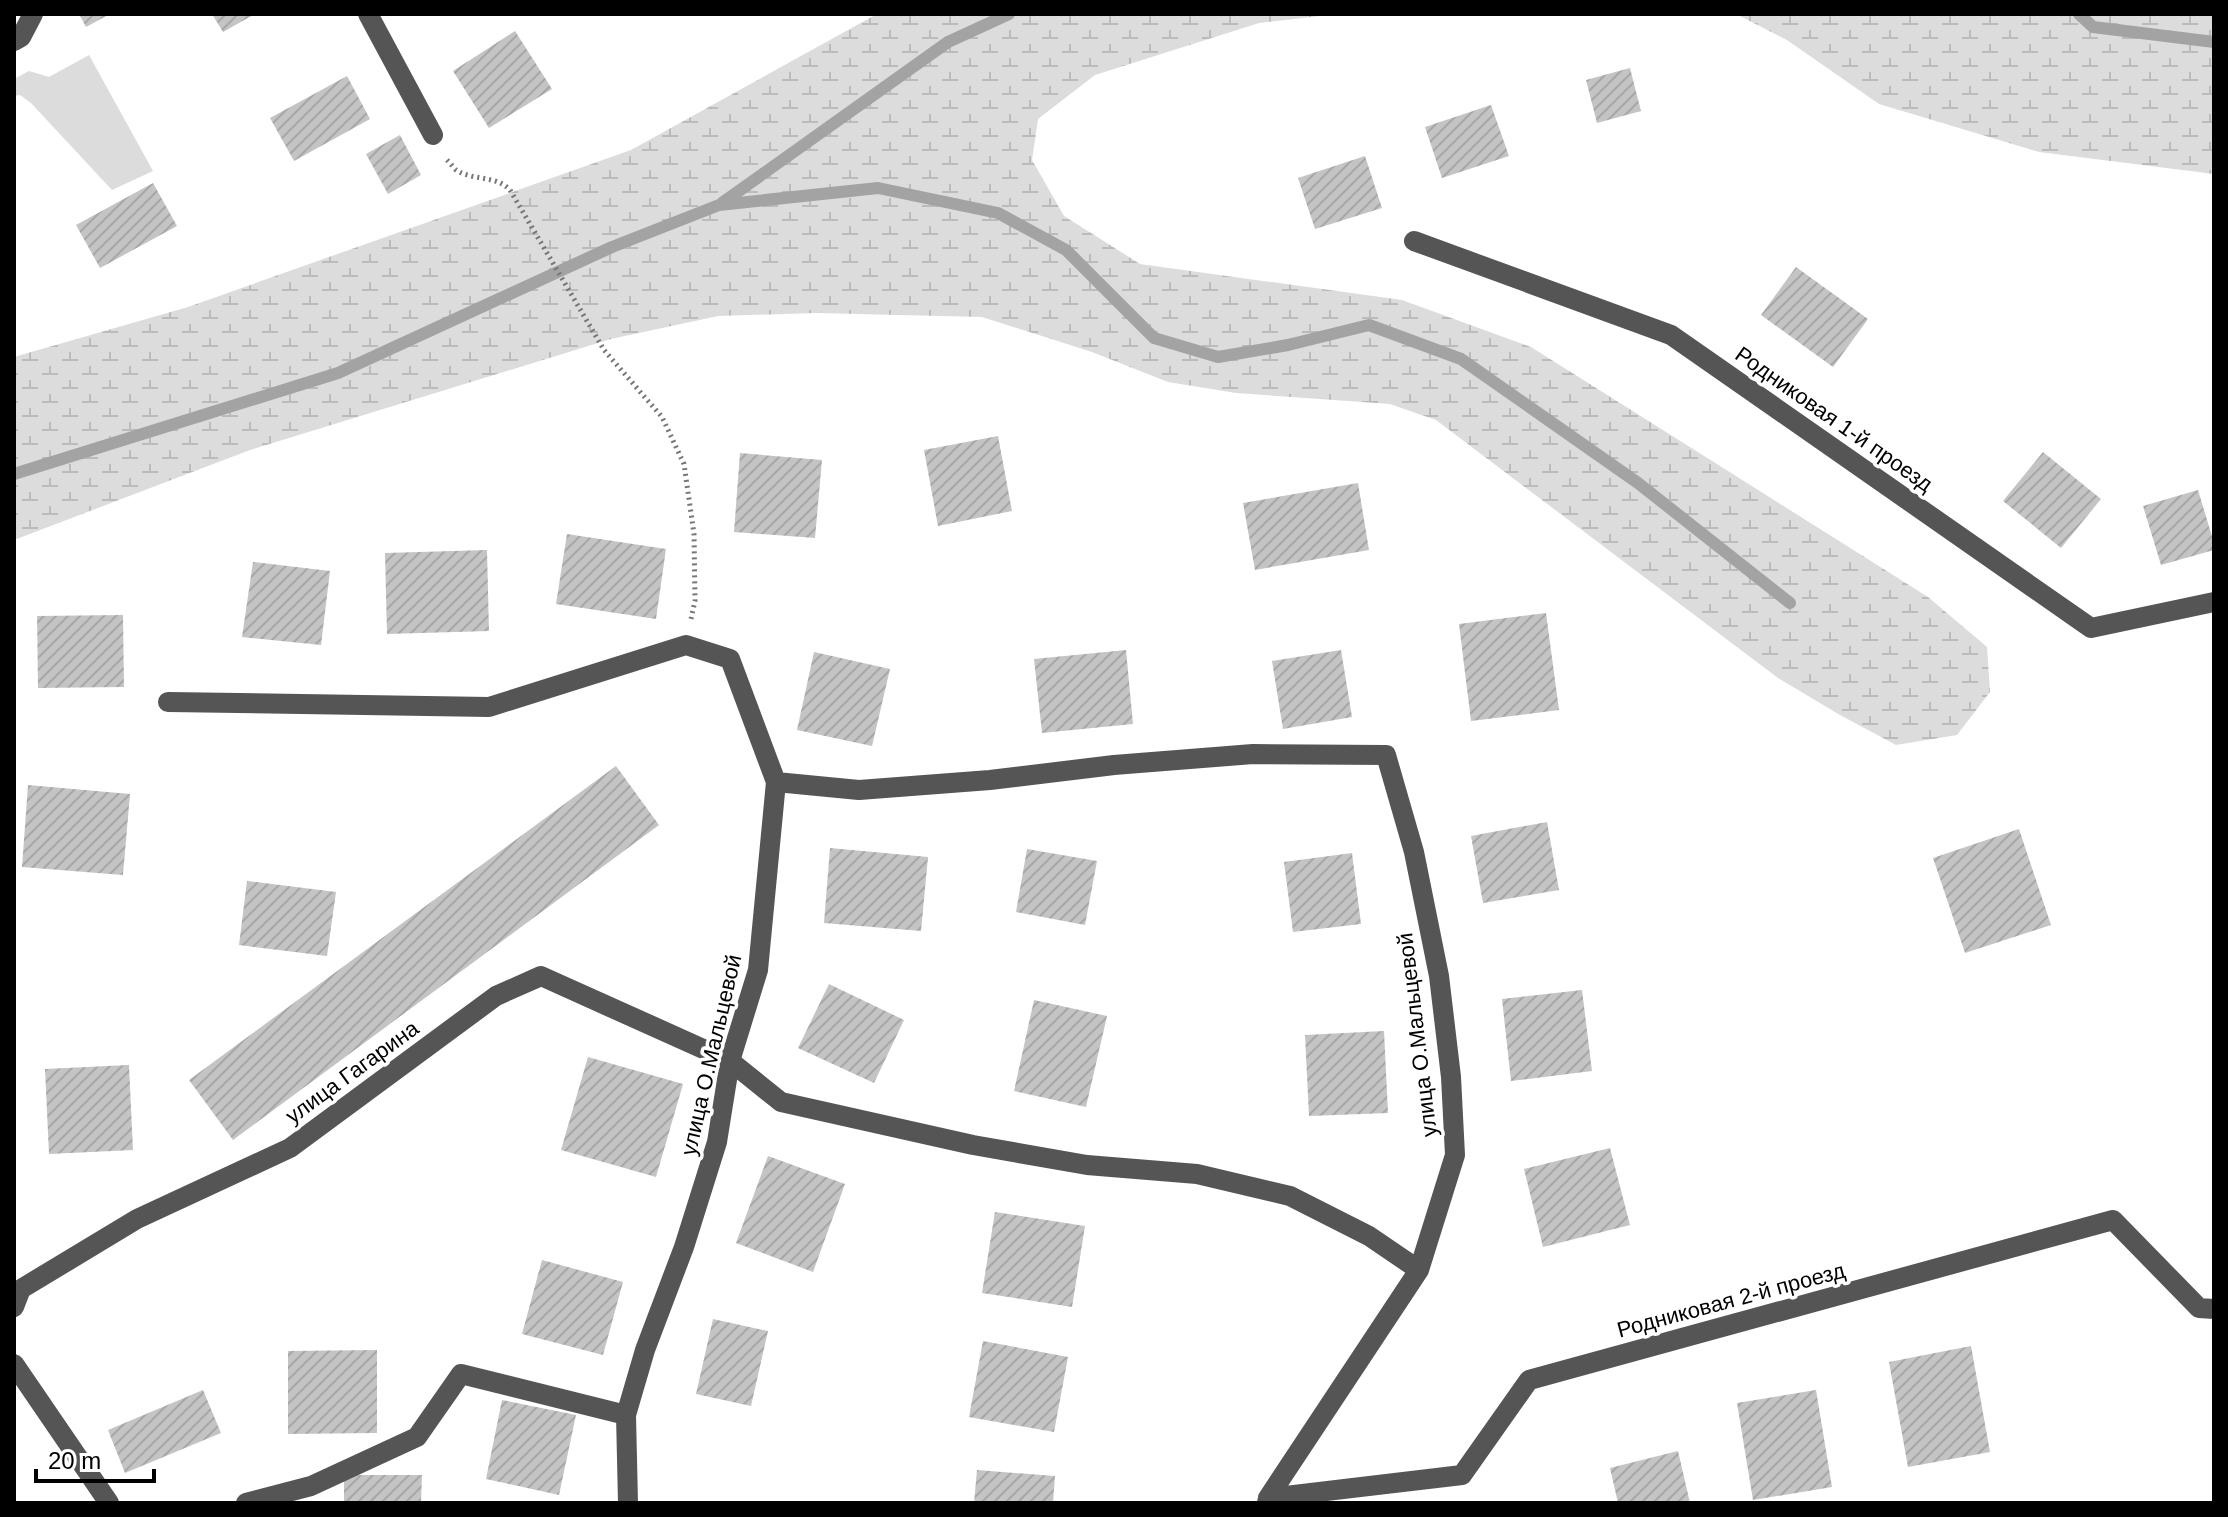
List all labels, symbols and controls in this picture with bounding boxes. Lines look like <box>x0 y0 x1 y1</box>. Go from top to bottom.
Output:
street label: Родниковая 1-й проезд <box>1731 341 1938 497</box>
street label: улица О.Мальцевой <box>1392 932 1442 1138</box>
street label: улица О.Мальцевой <box>676 952 746 1158</box>
street label: улица Гагарина <box>281 1015 424 1129</box>
street label: Родниковая 2-й проезд <box>1614 1257 1848 1342</box>
scale bar <box>36 1433 154 1483</box>
text: 20 m <box>48 1447 101 1474</box>

